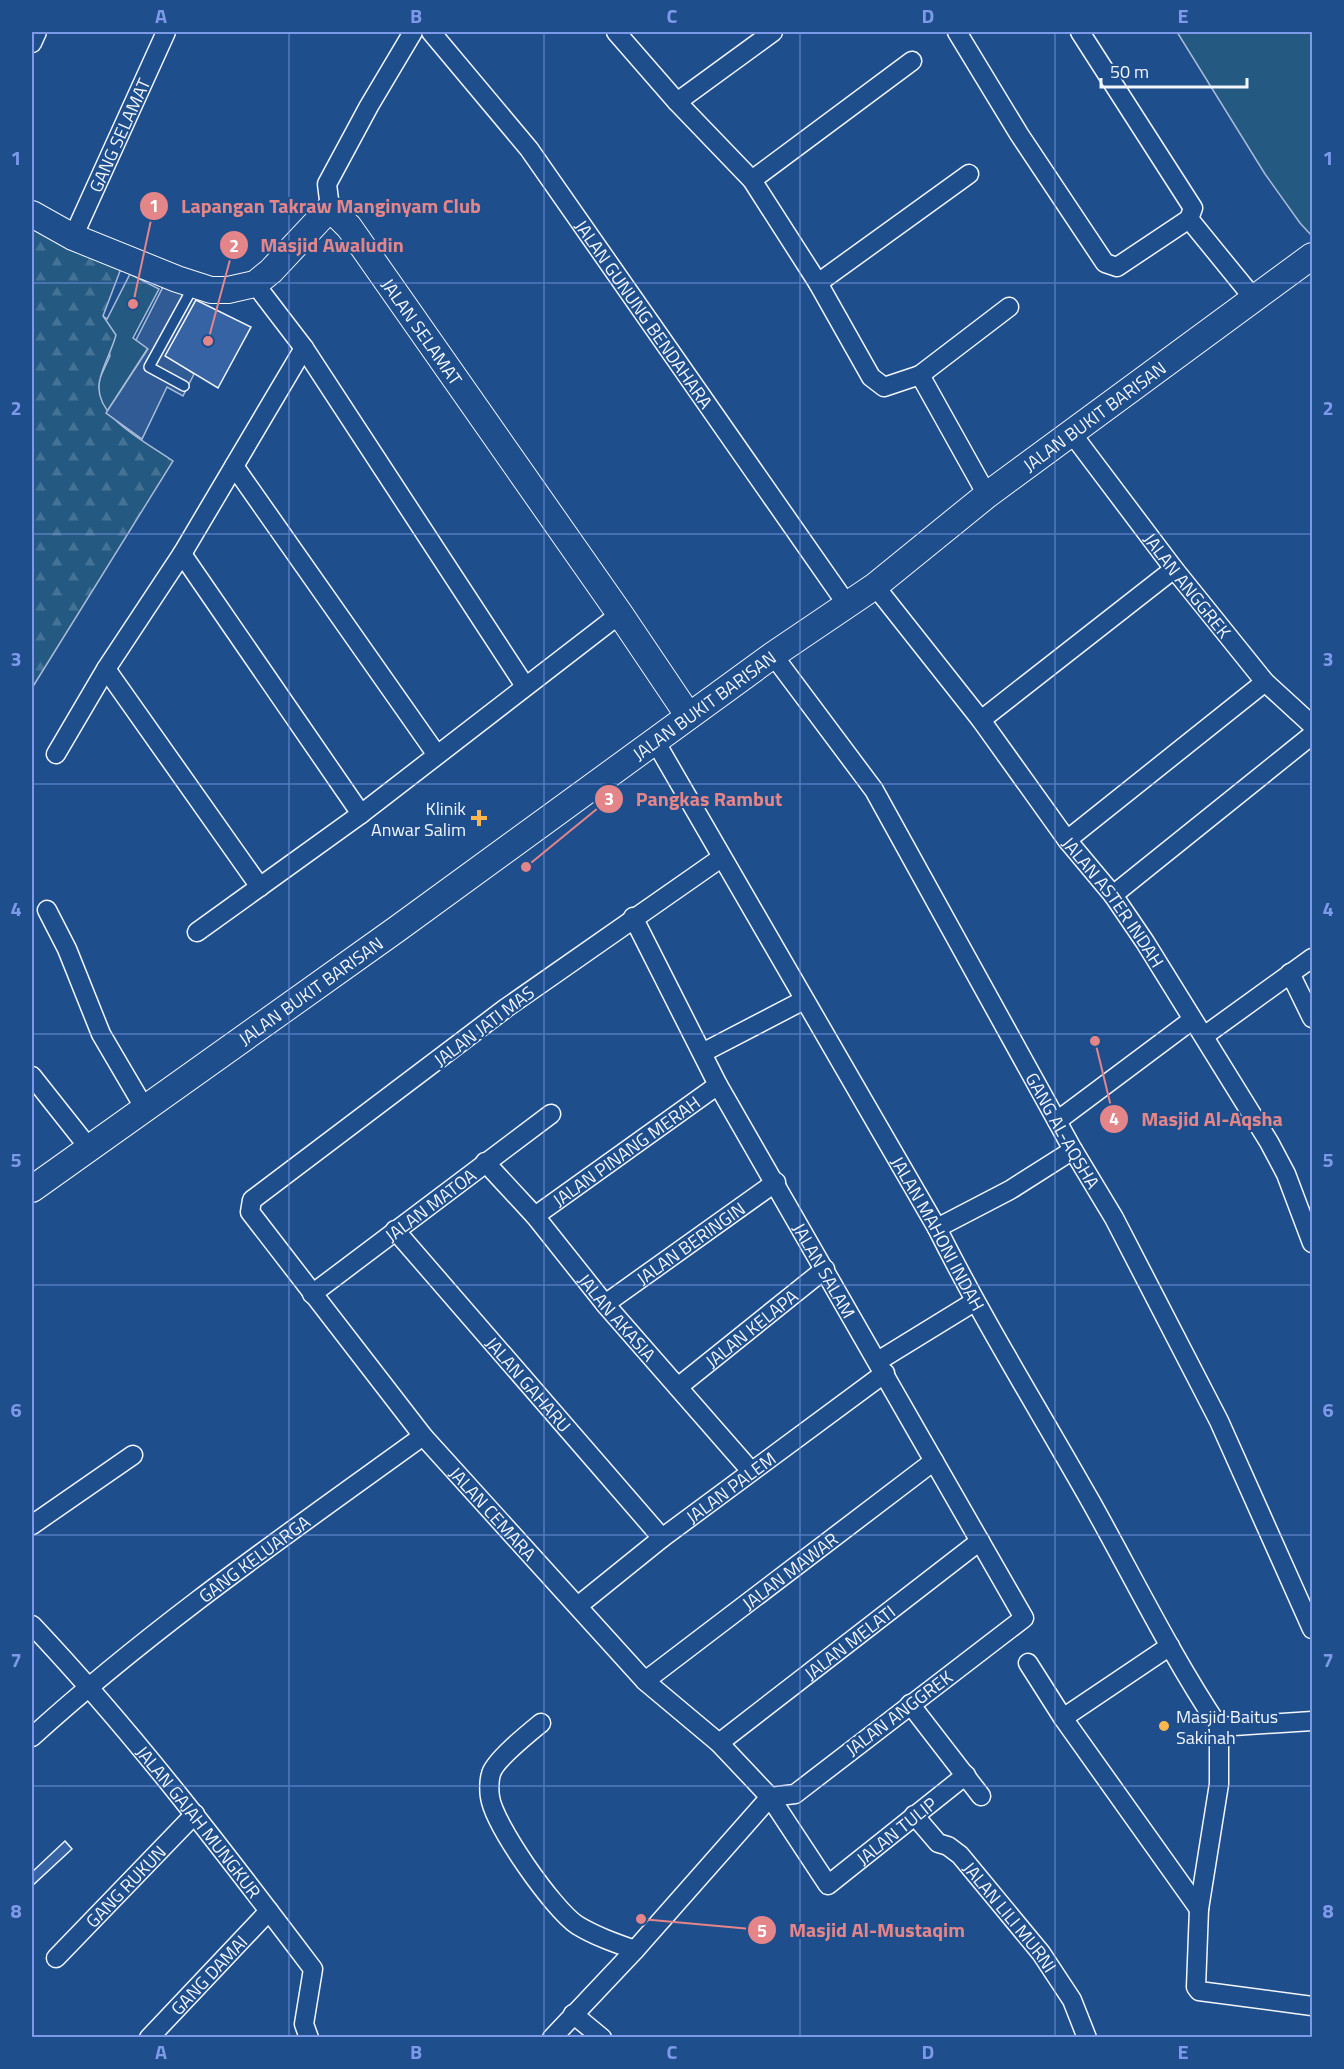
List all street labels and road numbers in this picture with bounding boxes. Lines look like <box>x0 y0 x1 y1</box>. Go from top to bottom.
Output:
street label: GANG SELAMAT <box>82 73 157 196</box>
street label: JALAN GUNUNG BENDAHARA <box>569 214 720 414</box>
street label: JALAN SELAMAT <box>375 273 469 391</box>
street label: JALAN BUKIT BARISAN <box>1017 354 1172 478</box>
street label: JALAN ANGGREK <box>1138 527 1238 644</box>
street label: JALAN BUKIT BARISAN <box>627 644 781 767</box>
street label: JALAN ASTER INDAH <box>1056 831 1171 973</box>
street label: JALAN BUKIT BARISAN <box>233 930 388 1051</box>
street label: JALAN JATI MAS <box>428 979 540 1073</box>
street label: GANG AL-AQSHA <box>1019 1067 1107 1194</box>
street label: JALAN PINANG MERAH <box>547 1089 705 1213</box>
street label: JALAN MAHONI INDAH <box>885 1151 992 1316</box>
street label: JALAN MATOA <box>379 1162 482 1248</box>
street label: JALAN BERINGIN <box>631 1195 750 1291</box>
street label: JALAN SALAM <box>786 1218 863 1323</box>
street label: JALAN AKASIA <box>572 1267 663 1367</box>
street label: JALAN KELAPA <box>699 1282 804 1374</box>
street label: JALAN GAHARU <box>480 1330 578 1438</box>
street label: JALAN PALEM <box>680 1445 781 1530</box>
street label: JALAN CEMARA <box>443 1460 543 1567</box>
street label: GANG KELUARGA <box>193 1508 316 1609</box>
street label: JALAN MAWAR <box>736 1525 843 1616</box>
street label: JALAN MELATI <box>798 1598 901 1686</box>
street label: JALAN ANGGREK <box>840 1664 958 1762</box>
street label: JALAN GAJAH MUNGKUR <box>130 1739 268 1904</box>
street label: JALAN TULIP <box>850 1790 943 1871</box>
street label: GANG RUKUN <box>79 1839 172 1933</box>
street label: JALAN LILI MURNI <box>957 1855 1064 1978</box>
street label: GANG DAMAI <box>164 1929 253 2021</box>

